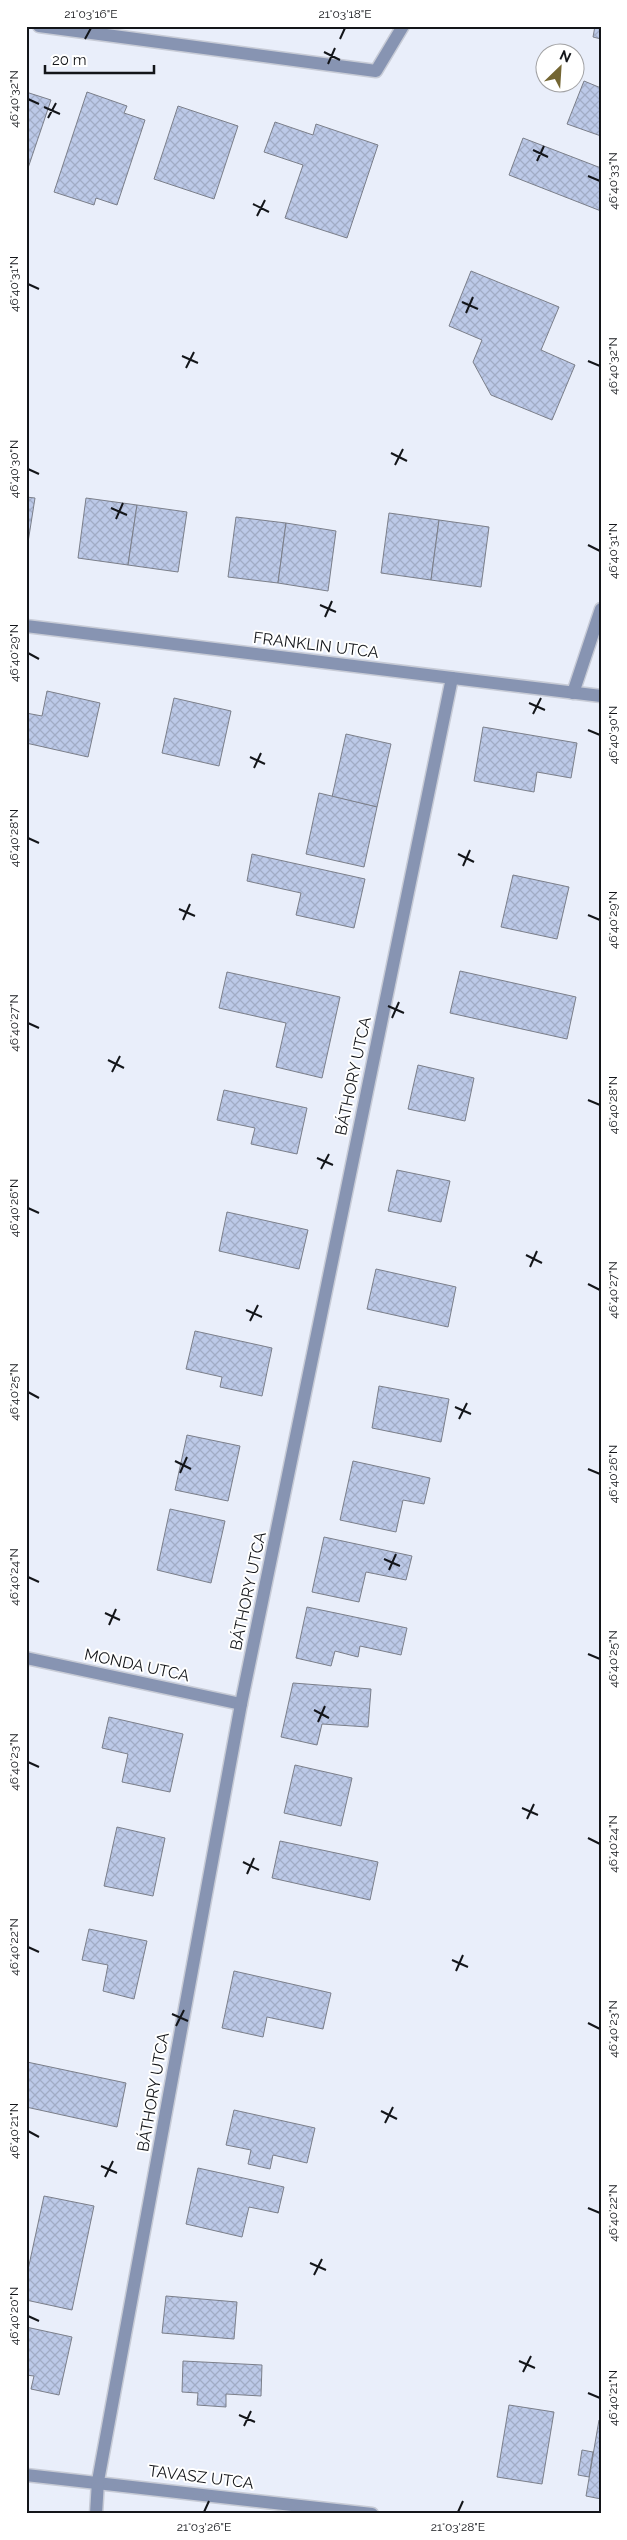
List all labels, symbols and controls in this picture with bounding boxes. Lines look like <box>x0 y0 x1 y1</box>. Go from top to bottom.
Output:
text: 21°03'16"E <box>64 7 118 21</box>
text: 21°03'18"E <box>318 7 372 21</box>
scale bar <box>45 42 154 74</box>
north arrow <box>534 42 584 92</box>
text: N <box>557 47 574 66</box>
text: 20 m <box>52 51 87 69</box>
text: 46°40'32"N <box>7 70 21 128</box>
text: 46°40'33"N <box>606 152 620 210</box>
text: 46°40'31"N <box>7 256 21 312</box>
text: 46°40'32"N <box>606 337 620 395</box>
text: 46°40'30"N <box>7 440 21 498</box>
text: 46°40'31"N <box>606 523 620 579</box>
text: 46°40'29"N <box>7 624 21 682</box>
street label: FRANKLIN UTCA <box>252 628 380 662</box>
text: 46°40'30"N <box>606 706 620 764</box>
text: 46°40'28"N <box>7 809 21 867</box>
text: 46°40'29"N <box>606 891 620 949</box>
text: 46°40'27"N <box>7 994 21 1052</box>
street label: BÁTHORY UTCA <box>330 1015 375 1137</box>
text: 46°40'28"N <box>606 1076 620 1134</box>
text: 46°40'26"N <box>7 1179 21 1237</box>
text: 46°40'27"N <box>606 1261 620 1319</box>
text: 46°40'25"N <box>7 1363 21 1421</box>
text: 46°40'26"N <box>606 1445 620 1503</box>
street label: BÁTHORY UTCA <box>225 1530 270 1652</box>
text: 46°40'24"N <box>7 1548 21 1606</box>
text: 46°40'25"N <box>606 1630 620 1688</box>
street label: MONDA UTCA <box>83 1645 191 1685</box>
text: 46°40'23"N <box>7 1733 21 1791</box>
text: 46°40'24"N <box>606 1815 620 1873</box>
text: 46°40'22"N <box>7 1918 21 1976</box>
text: 46°40'23"N <box>606 2000 620 2058</box>
street label: BÁTHORY UTCA <box>132 2031 173 2153</box>
text: 46°40'21"N <box>7 2103 21 2159</box>
text: 46°40'22"N <box>606 2184 620 2242</box>
text: 46°40'20"N <box>7 2287 21 2345</box>
text: 46°40'21"N <box>606 2370 620 2426</box>
street label: TAVASZ UTCA <box>147 2461 255 2493</box>
text: 21°03'26"E <box>177 2520 231 2534</box>
text: 21°03'28"E <box>431 2520 485 2534</box>

